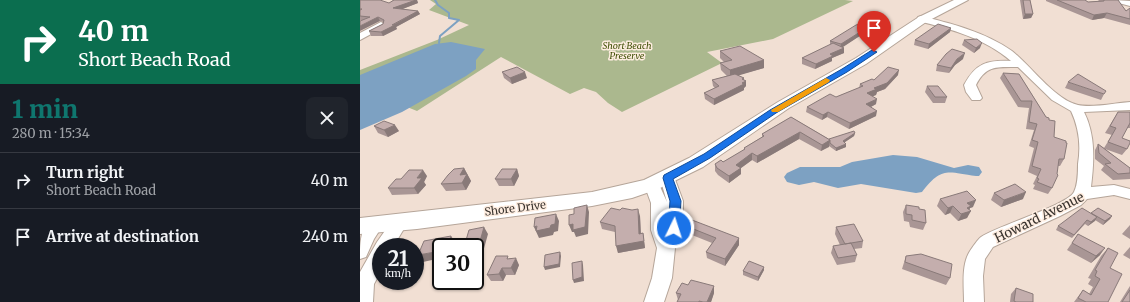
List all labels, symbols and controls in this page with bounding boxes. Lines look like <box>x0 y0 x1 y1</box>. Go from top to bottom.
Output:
pin <box>857 11 891 52</box>
text: 40 m <box>78 13 149 49</box>
icon: right <box>12 16 64 68</box>
icon: arrive <box>863 17 885 39</box>
park label: Short Beach Preserve <box>603 40 652 61</box>
text: Short Beach Road <box>78 48 231 71</box>
text: 1 min <box>12 94 78 125</box>
button: close <box>306 97 348 139</box>
text: 280 m · 15:34 <box>12 125 90 142</box>
text: Turn right <box>46 163 124 182</box>
icon: right <box>12 170 34 192</box>
text: 40 m <box>311 171 348 190</box>
text: Short Beach Road <box>46 182 156 199</box>
street label: Howard Avenue <box>992 188 1087 246</box>
street label: Shore Drive <box>484 197 547 219</box>
position arrow <box>653 207 695 249</box>
icon: arrive <box>12 226 34 248</box>
text: Arrive at destination <box>46 227 199 246</box>
text: 240 m <box>302 227 348 246</box>
speed limit sign: 30 <box>432 238 484 290</box>
text: 21 <box>388 246 408 271</box>
text: km/h <box>385 267 411 280</box>

